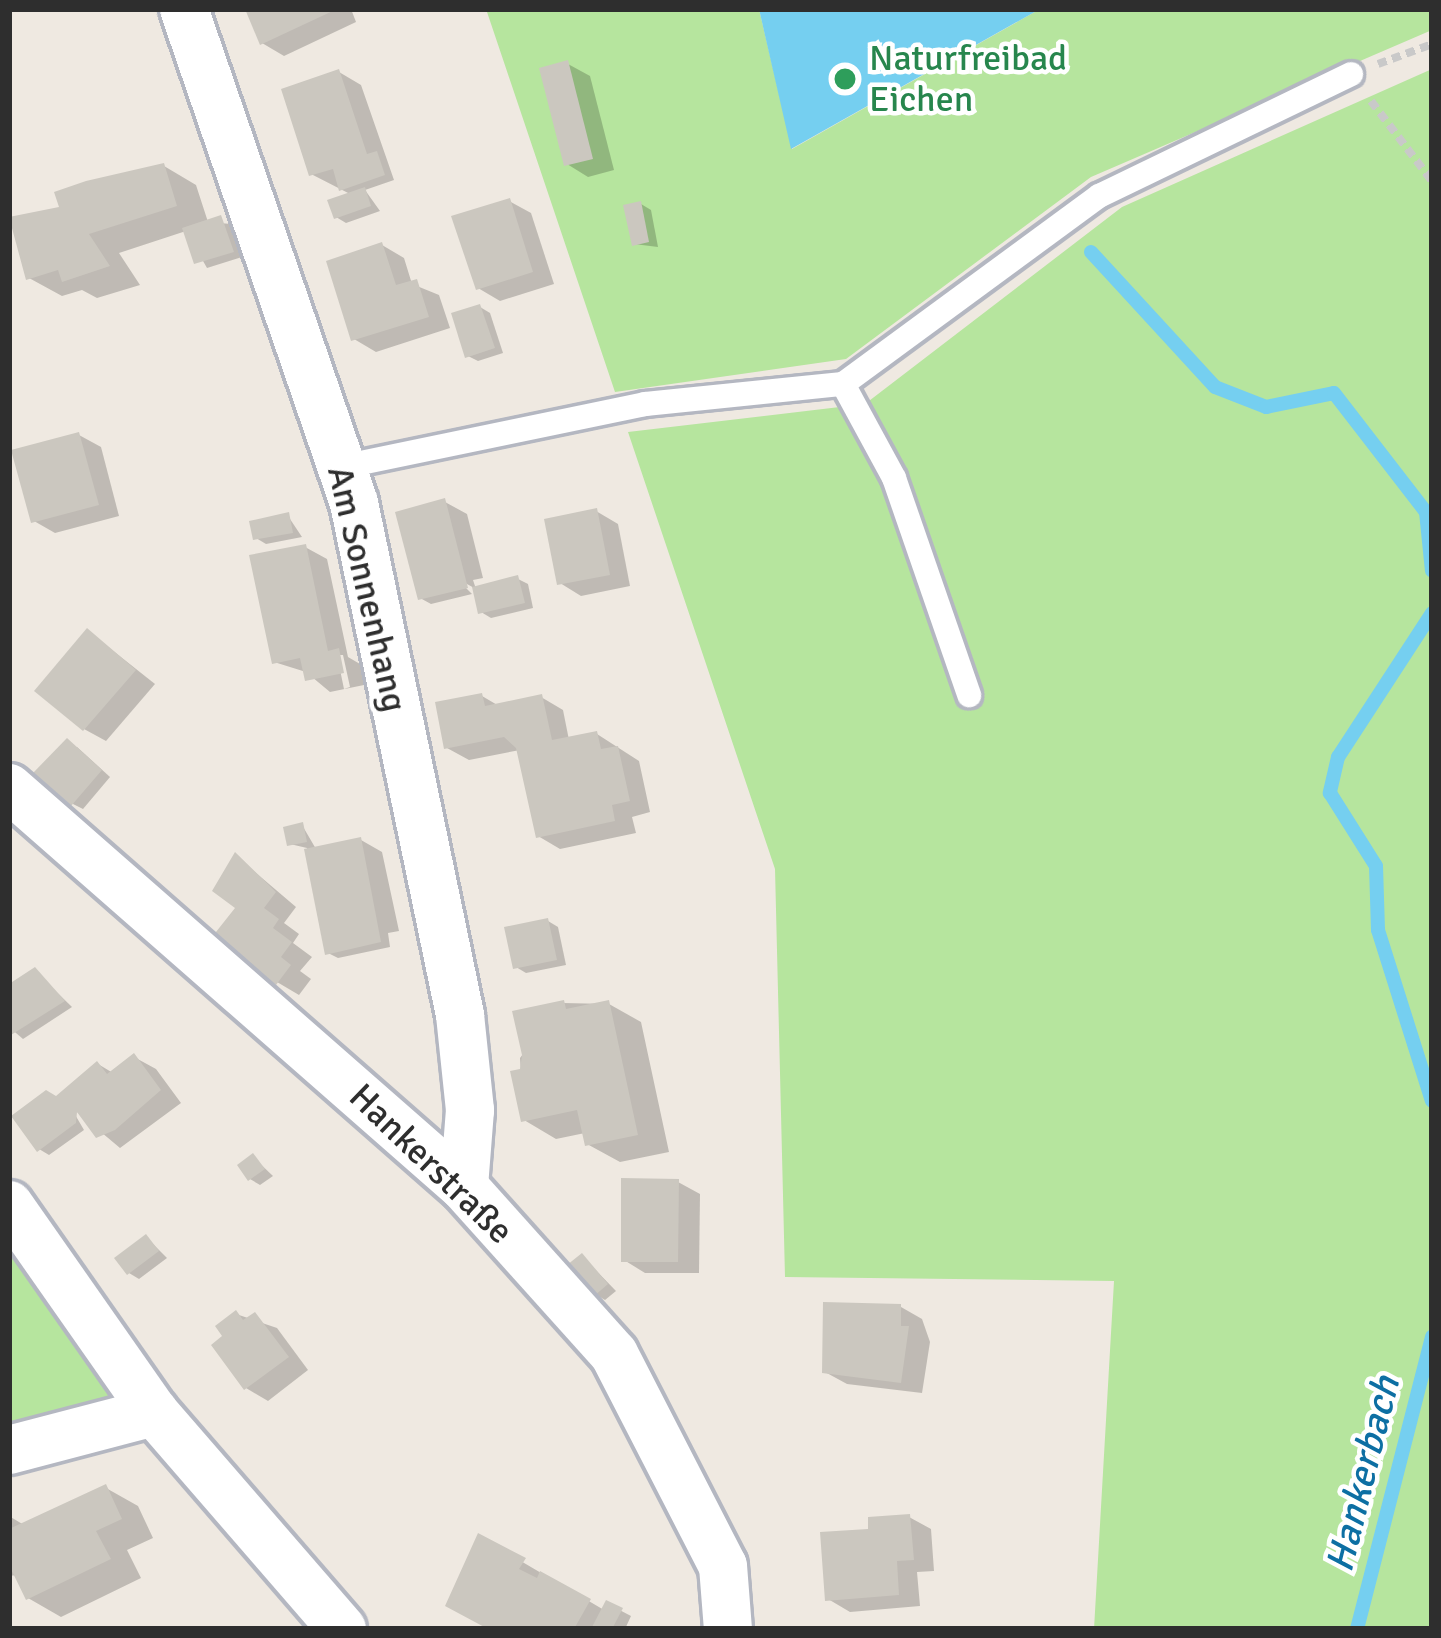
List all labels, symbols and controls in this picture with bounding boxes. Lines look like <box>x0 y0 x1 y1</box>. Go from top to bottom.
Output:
place label: Naturfreibad Eichen <box>869 36 1067 121</box>
marker: Naturfreibad Eichen <box>832 66 858 92</box>
street label: Am Sonnenhang <box>318 462 416 716</box>
street label: Hankerstraße <box>340 1075 522 1253</box>
water label: Hankerbach <box>1316 1371 1410 1577</box>

